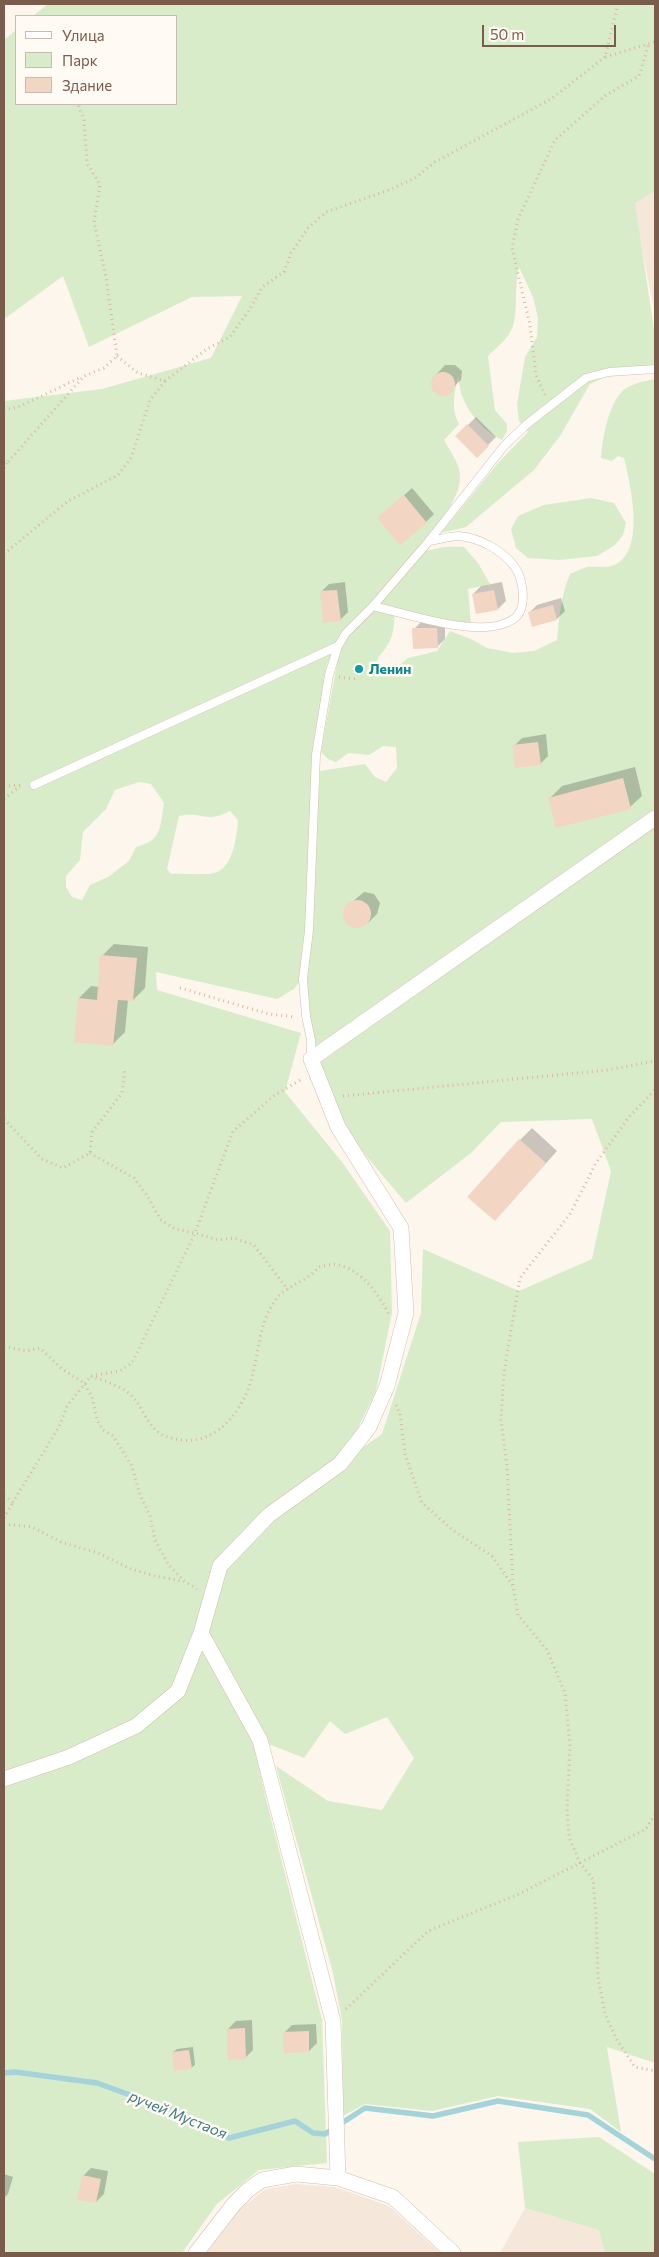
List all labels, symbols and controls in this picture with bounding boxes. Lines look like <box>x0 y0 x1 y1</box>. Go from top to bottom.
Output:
legend <box>15 15 178 105</box>
scale bar <box>484 15 618 47</box>
text: 50 m <box>490 25 524 43</box>
text: Улица <box>62 26 104 44</box>
text: Парк <box>62 51 98 69</box>
text: Здание <box>62 76 112 94</box>
place label: Ленин <box>369 661 411 677</box>
marker: Ленин <box>353 663 365 675</box>
water label: ручей Мустаоя <box>126 2087 230 2143</box>

